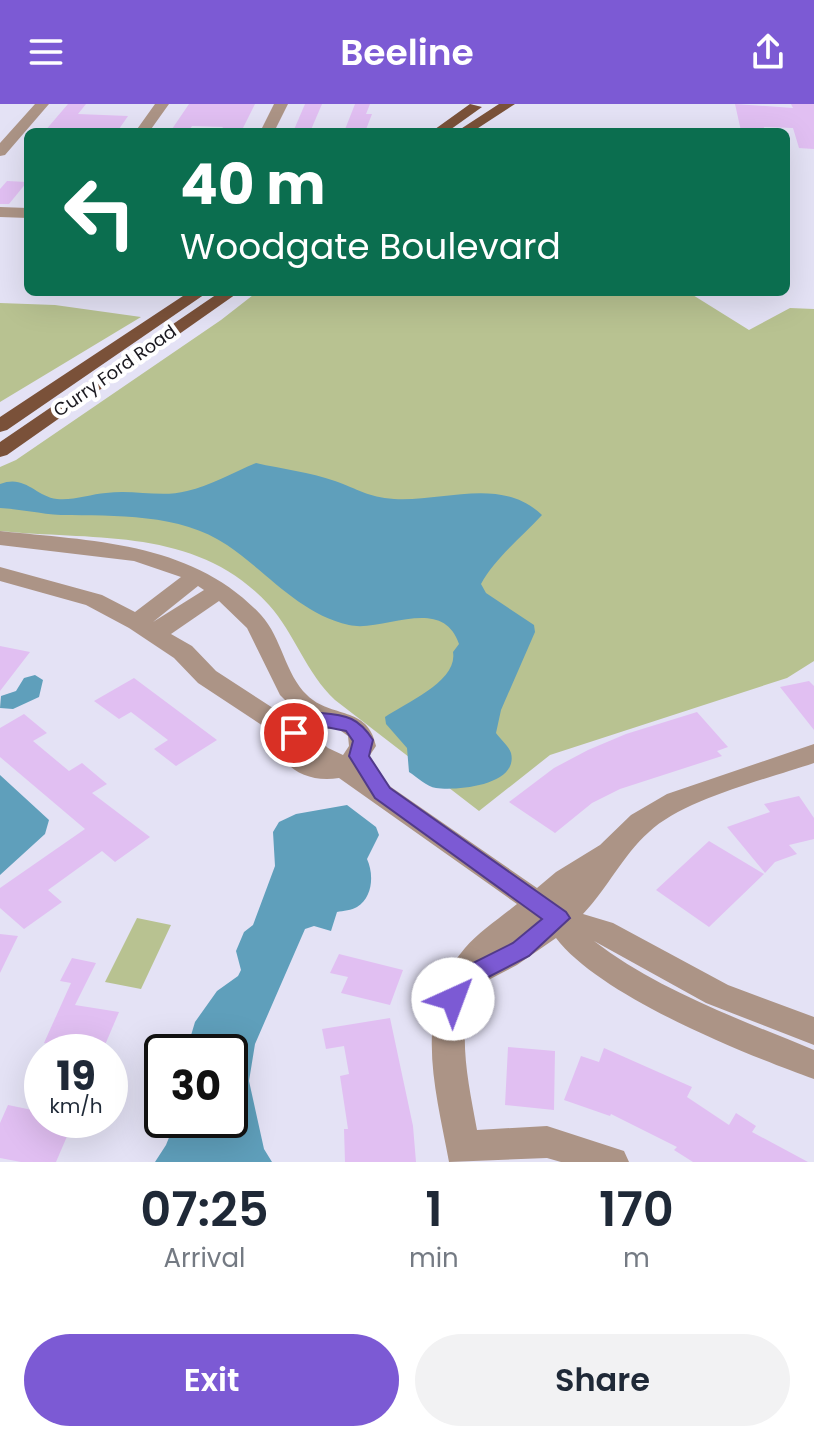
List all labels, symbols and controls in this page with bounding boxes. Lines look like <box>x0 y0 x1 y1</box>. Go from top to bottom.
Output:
text: Beeline <box>340 27 474 78</box>
icon: menu <box>24 30 68 74</box>
icon: share <box>746 30 790 74</box>
text: 40 m <box>180 145 326 224</box>
icon: left <box>48 160 152 264</box>
text: Woodgate Boulevard <box>180 221 561 272</box>
street label: Curry Ford Road <box>48 319 181 422</box>
pin <box>260 699 328 767</box>
icon: arrive <box>272 711 316 755</box>
position arrow <box>411 957 495 1041</box>
speed limit sign: 30 <box>144 1034 248 1138</box>
text: 19 <box>56 1048 96 1104</box>
text: km/h <box>49 1092 103 1120</box>
text: 07:25 <box>140 1176 269 1243</box>
text: 1 <box>425 1176 443 1243</box>
text: 170 <box>599 1176 674 1243</box>
text: Arrival <box>164 1240 245 1276</box>
text: min <box>409 1240 459 1276</box>
text: m <box>623 1240 650 1276</box>
button: Exit <box>24 1334 399 1426</box>
button: Share <box>415 1334 790 1426</box>

